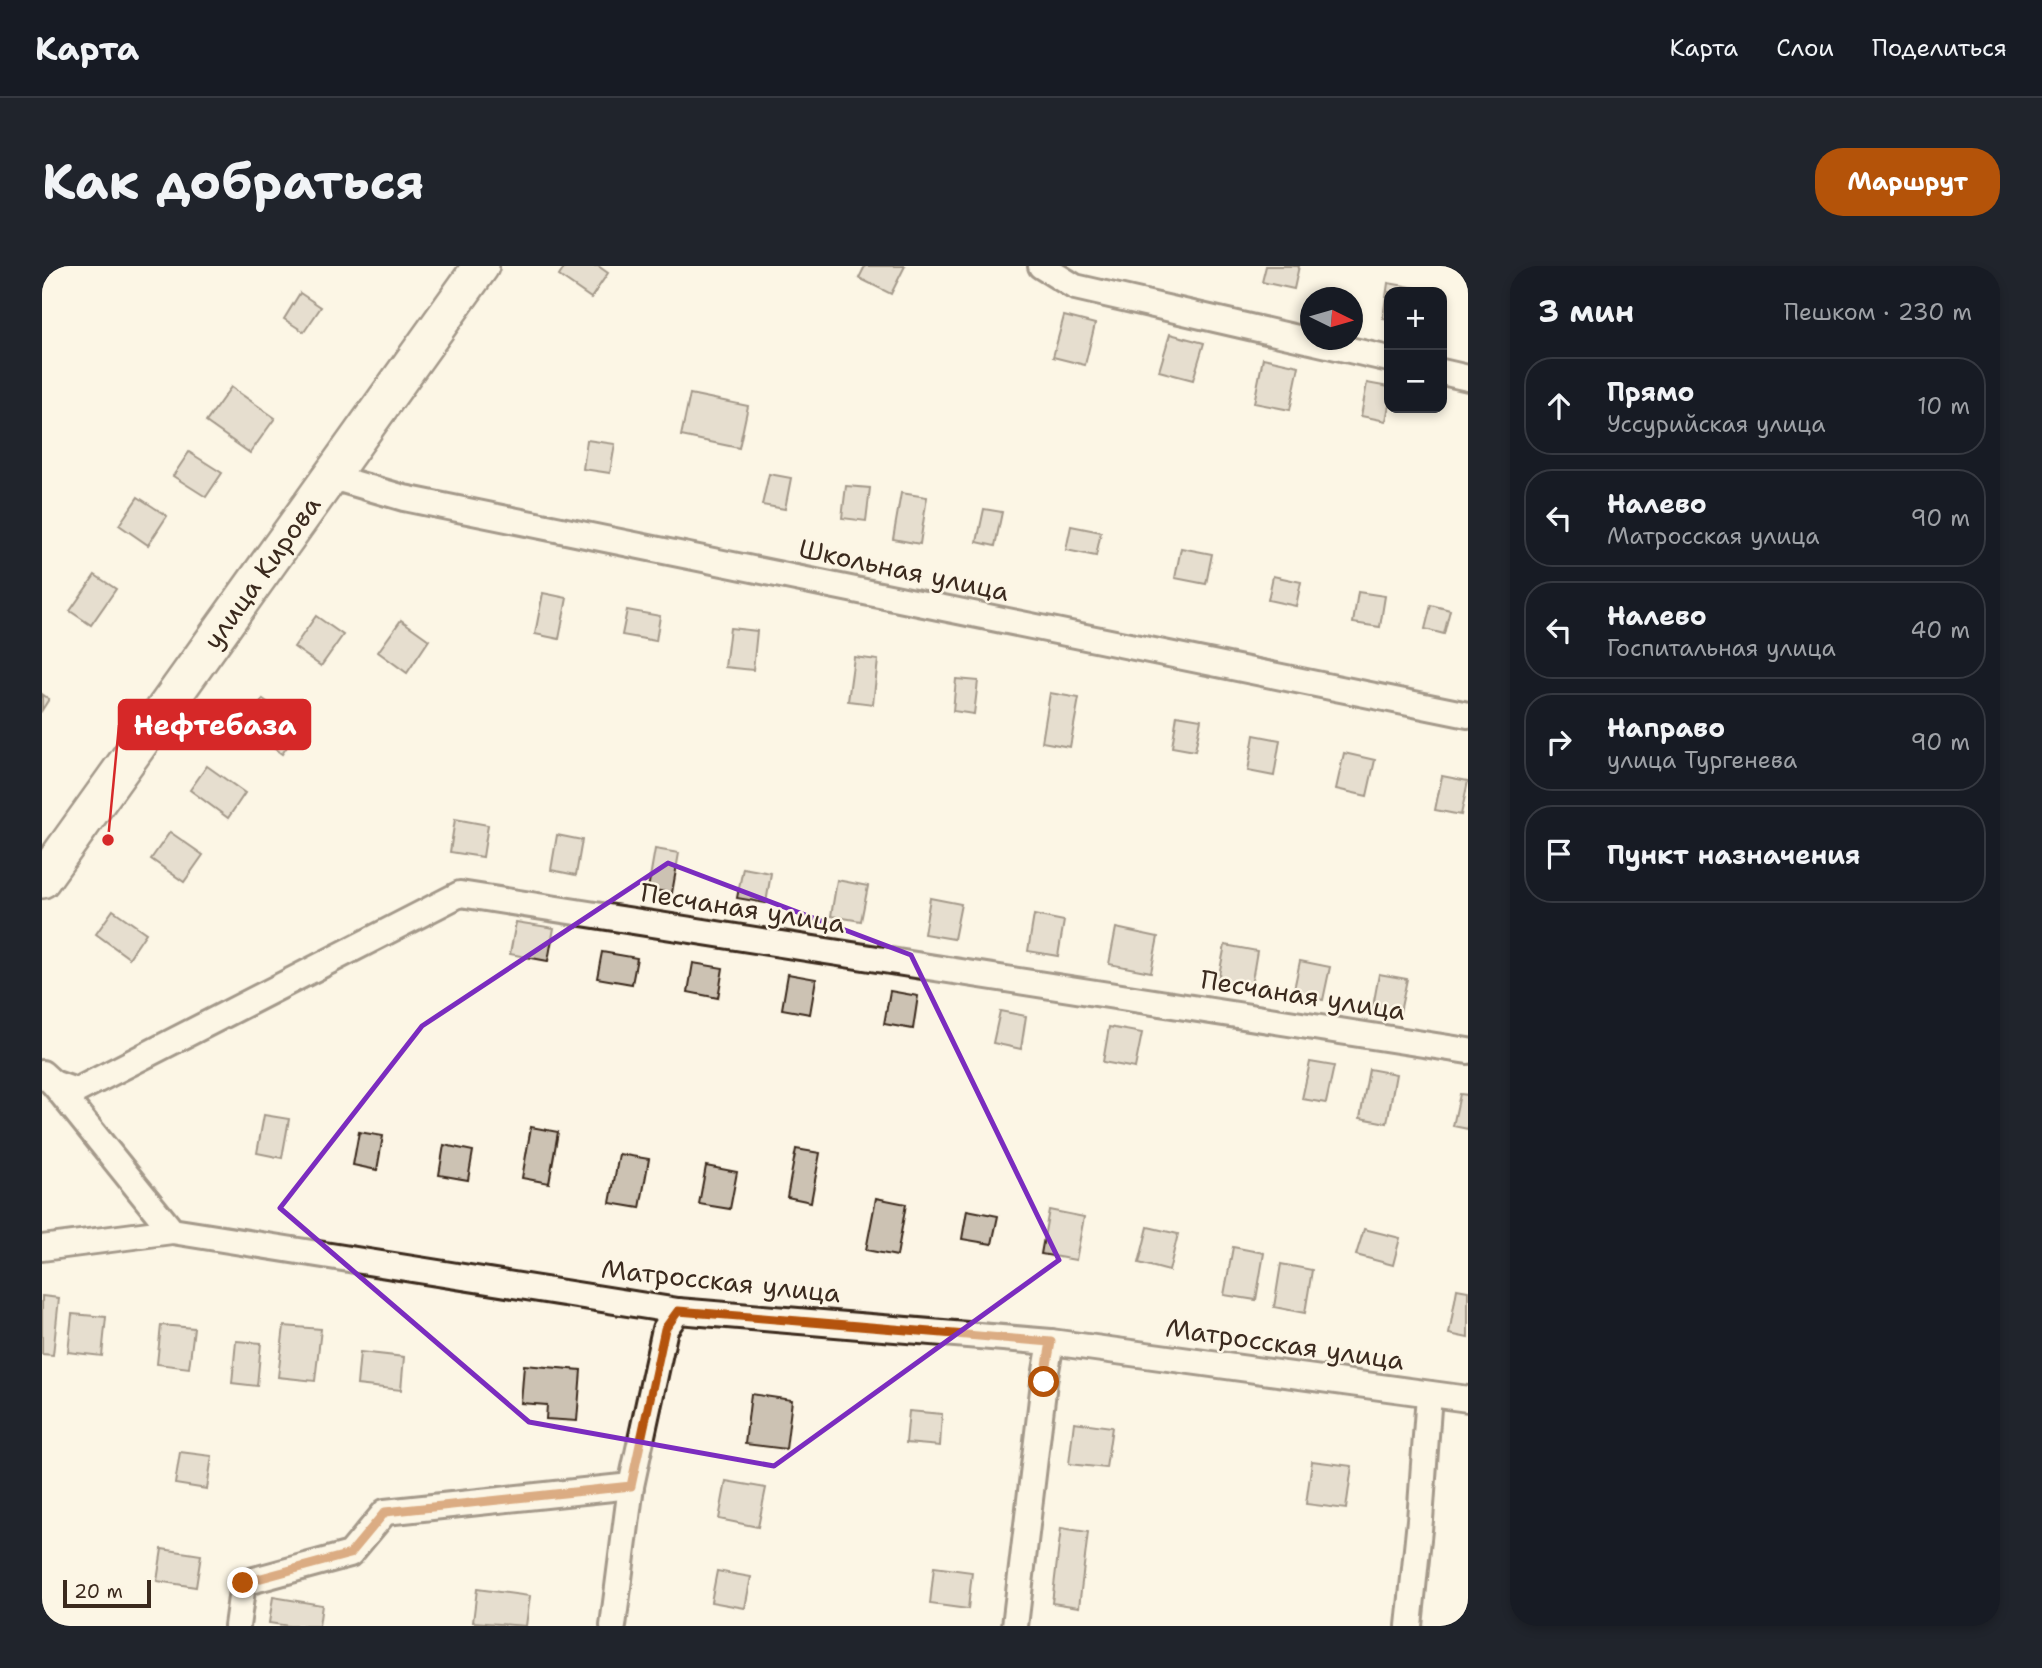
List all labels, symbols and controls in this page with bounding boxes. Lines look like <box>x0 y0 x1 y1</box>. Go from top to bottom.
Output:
text: Карта <box>35 26 139 71</box>
text: Карта <box>1670 32 1738 64</box>
text: Слои <box>1776 32 1834 64</box>
text: Поделиться <box>1872 32 2007 64</box>
button: Маршрут <box>1815 148 2000 216</box>
text: Как добраться <box>42 149 424 215</box>
north arrow <box>1300 287 1363 350</box>
map controls <box>1384 287 1447 413</box>
button: + <box>1384 287 1447 350</box>
text: 3 мин <box>1538 291 1634 332</box>
text: Пешком · 230 m <box>1784 297 1972 327</box>
button: − <box>1384 350 1447 413</box>
text: Прямо <box>1607 374 1695 409</box>
icon: ahead <box>1540 387 1578 425</box>
text: 10 m <box>1917 391 1970 421</box>
text: Уссурийская улица <box>1607 409 1826 439</box>
text: Налево <box>1607 486 1707 521</box>
street label: улица Кирова <box>195 489 328 656</box>
icon: left <box>1540 499 1578 537</box>
text: 90 m <box>1910 503 1970 533</box>
text: Матросская улица <box>1607 521 1820 551</box>
street label: Школьная улица <box>796 530 1012 609</box>
text: Налево <box>1607 598 1707 633</box>
icon: left <box>1540 611 1578 649</box>
text: 40 m <box>1910 615 1970 645</box>
text: Госпитальная улица <box>1607 633 1836 663</box>
callout: Нефтебаза <box>119 700 310 749</box>
text: Нефтебаза <box>133 706 297 744</box>
text: Направо <box>1607 710 1725 745</box>
icon: right <box>1540 723 1578 761</box>
text: 90 m <box>1910 727 1970 757</box>
text: улица Тургенева <box>1607 745 1797 775</box>
icon: arrive <box>1540 835 1578 873</box>
text: Пункт назначения <box>1607 837 1860 872</box>
street label: Песчаная улица <box>638 874 848 941</box>
street label: Песчаная улица <box>1198 961 1408 1028</box>
street label: Матросская улица <box>600 1251 842 1310</box>
street label: Матросская улица <box>1164 1309 1407 1378</box>
route start <box>1028 1366 1059 1397</box>
route end <box>227 1567 258 1598</box>
scale bar <box>63 1577 150 1609</box>
text: 20 m <box>74 1579 123 1604</box>

